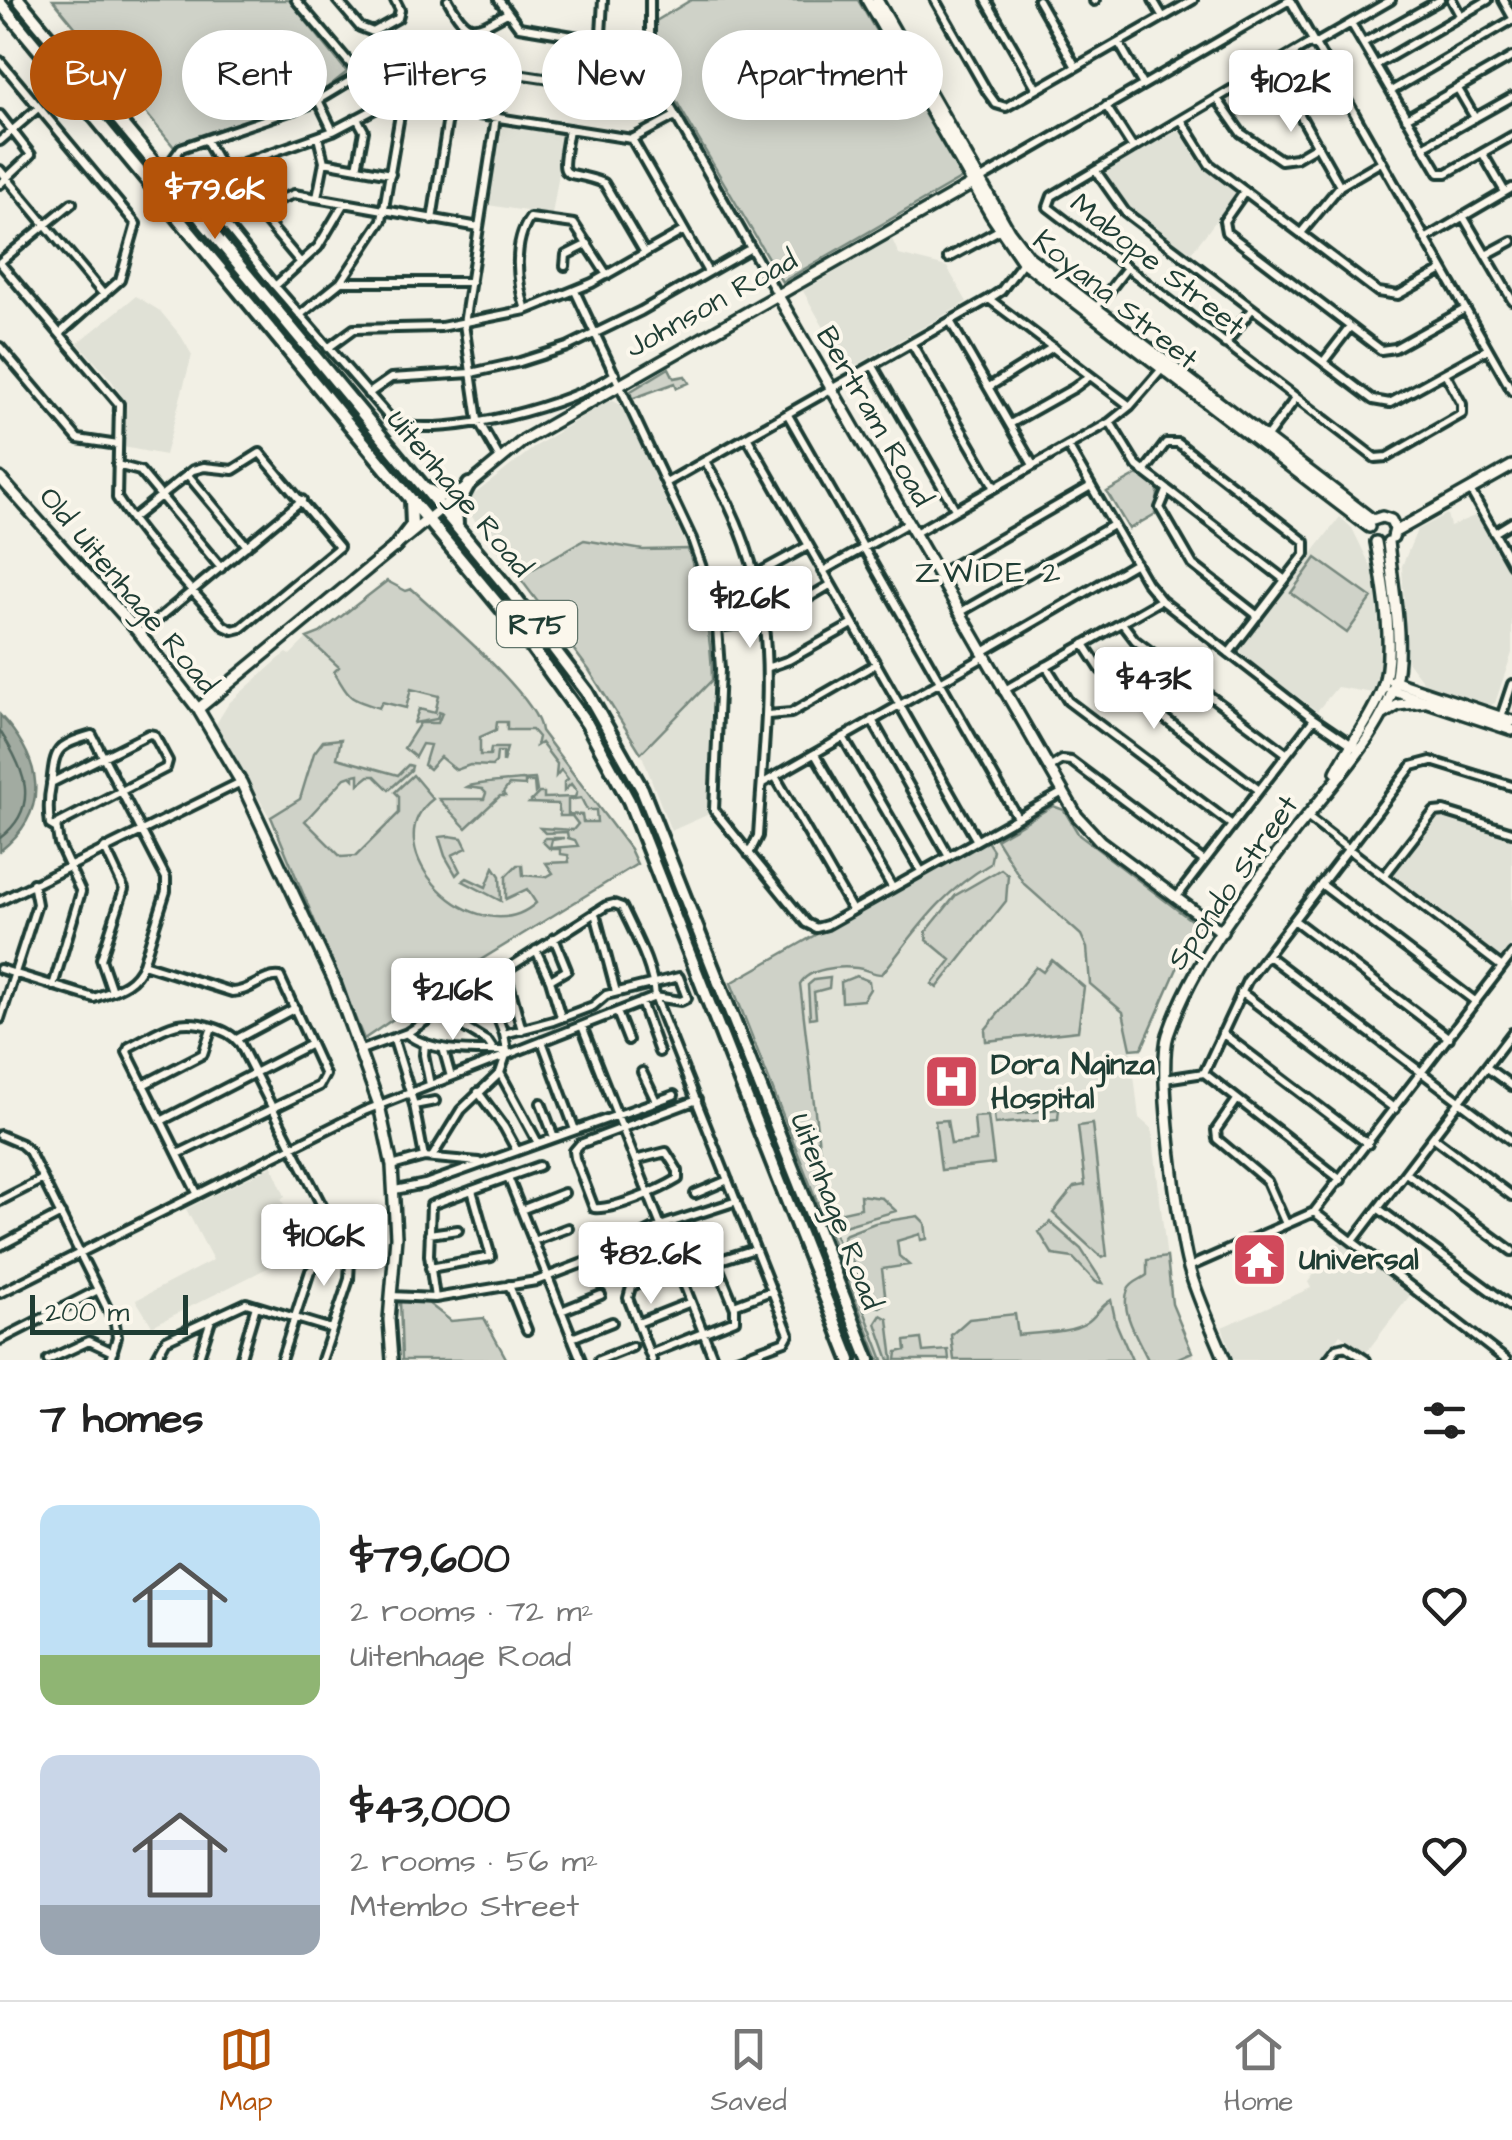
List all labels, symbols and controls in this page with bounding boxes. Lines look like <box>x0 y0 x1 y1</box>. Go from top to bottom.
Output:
chip: Buy <box>30 30 162 120</box>
chip: Rent <box>182 30 327 120</box>
chip: Filters <box>347 30 522 120</box>
chip: New <box>542 30 682 120</box>
chip: Apartment <box>702 30 943 120</box>
pin: $102K <box>1221 50 1361 135</box>
text: $102K <box>1251 60 1331 105</box>
pin: $79.6K <box>134 157 296 242</box>
text: $79.6K <box>165 167 265 212</box>
street label: Mabope Street <box>1061 183 1254 346</box>
street label: Koyana Street <box>1023 220 1207 380</box>
street label: Johnson Road <box>618 239 805 368</box>
street label: Bertram Road <box>805 318 943 515</box>
street label: Uitenhage Road <box>376 401 542 587</box>
street label: Old Uitenhage Road <box>28 478 228 704</box>
district label: ZWIDE 2 <box>915 550 1063 595</box>
pin: $126K <box>680 566 820 651</box>
text: $126K <box>710 576 790 621</box>
road number: R75 <box>497 601 577 647</box>
pin: $43K <box>1095 647 1213 732</box>
text: $43K <box>1116 657 1192 702</box>
street label: Spondo Street <box>1157 787 1309 978</box>
pin: $216K <box>383 958 523 1043</box>
text: $216K <box>413 968 493 1013</box>
place label: Dora Nginza Hospital <box>991 1044 1156 1121</box>
hospital icon: Dora Nginza Hospital <box>922 1051 982 1111</box>
street label: Uitenhage Road <box>778 1107 893 1316</box>
pin: $106K <box>254 1204 394 1289</box>
text: $106K <box>283 1214 365 1259</box>
pin: $82.6K <box>570 1222 732 1307</box>
temple icon: Universal <box>1230 1229 1290 1289</box>
text: $82.6K <box>601 1232 701 1277</box>
place label: Universal <box>1299 1239 1419 1281</box>
scale bar <box>30 1290 188 1334</box>
text: 200 m <box>45 1293 129 1332</box>
text: 7 homes <box>40 1391 204 1449</box>
icon: filters <box>1417 1393 1472 1448</box>
text: $79,600 <box>350 1531 510 1589</box>
icon: home <box>120 1545 240 1665</box>
icon: heart <box>1417 1578 1472 1633</box>
text: 2 rooms · 72 m² <box>350 1589 594 1634</box>
text: Uitenhage Road <box>350 1634 571 1679</box>
text: $43,000 <box>350 1781 510 1839</box>
icon: home <box>120 1795 240 1915</box>
icon: heart <box>1417 1828 1472 1883</box>
text: 2 rooms · 56 m² <box>350 1839 598 1884</box>
text: Mtembo Street <box>350 1884 579 1929</box>
tab: Map <box>219 2022 274 2121</box>
tab: Saved <box>711 2022 787 2121</box>
tab: Home <box>1224 2022 1293 2121</box>

